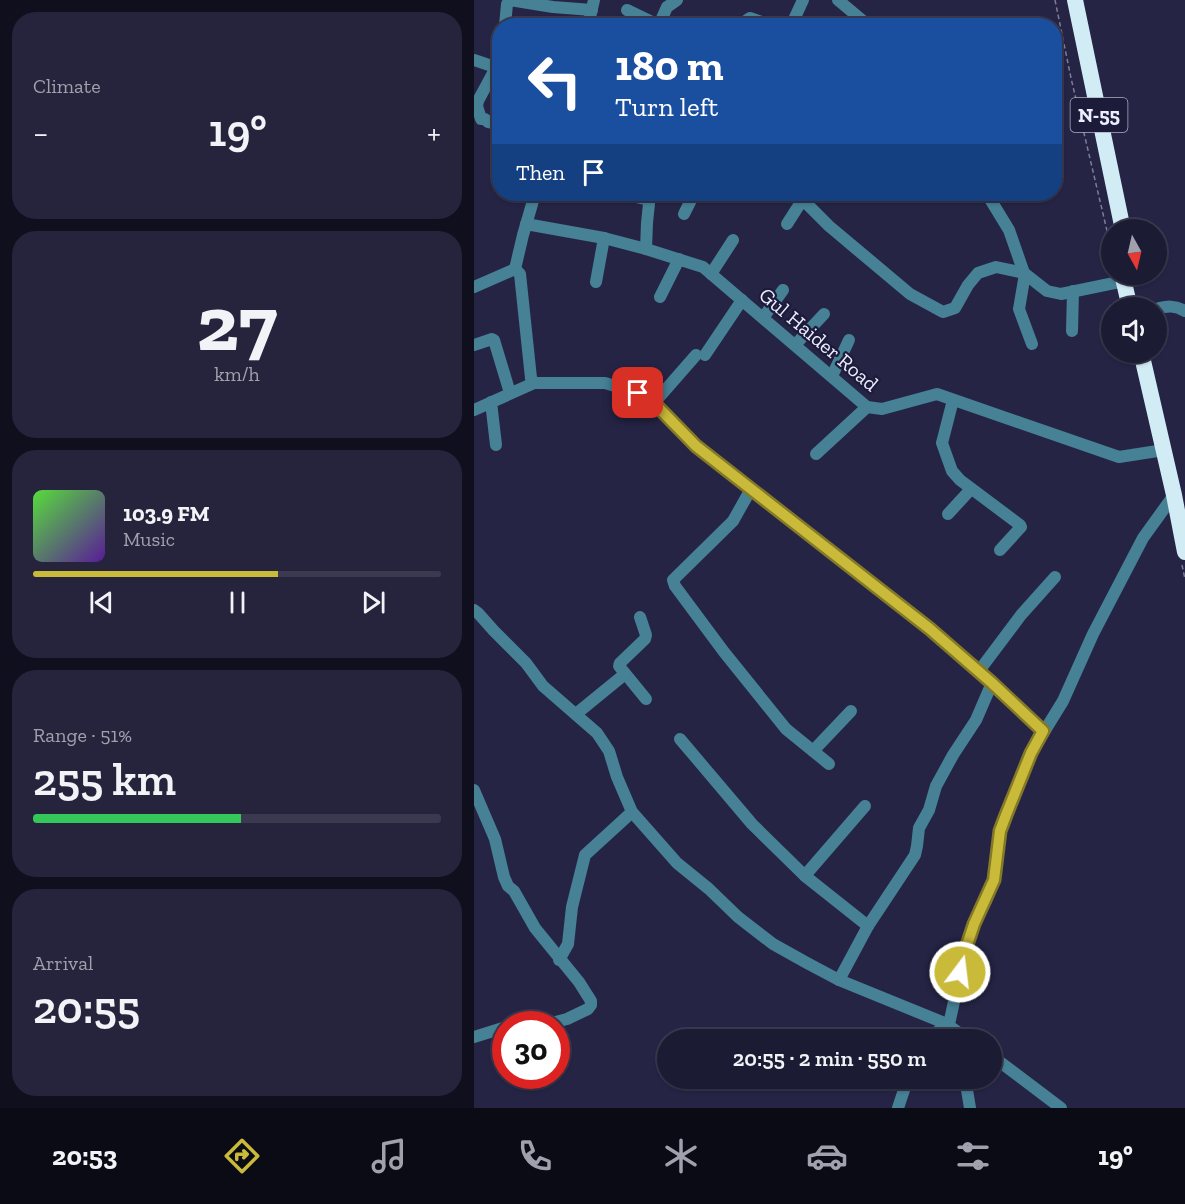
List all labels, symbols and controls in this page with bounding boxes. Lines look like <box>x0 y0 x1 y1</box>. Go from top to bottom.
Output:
text: 180 m <box>615 40 723 91</box>
icon: left <box>516 42 594 120</box>
text: Climate <box>33 74 101 98</box>
text: Turn left <box>615 91 718 123</box>
road number: N-55 <box>1070 98 1128 132</box>
text: 19° <box>209 104 267 158</box>
text: − <box>33 113 48 152</box>
text: + <box>427 113 441 152</box>
icon: arrive <box>577 156 610 189</box>
text: Then <box>516 159 565 186</box>
north arrow <box>1101 219 1167 285</box>
map controls <box>1101 219 1167 363</box>
text: 27 <box>197 276 277 370</box>
street label: Gul Haider Road <box>754 282 884 396</box>
button: sound <box>1101 297 1167 363</box>
text: km/h <box>214 362 260 386</box>
pin <box>612 367 663 418</box>
icon: arrive <box>621 376 654 409</box>
text: 103.9 FM <box>123 500 209 527</box>
text: Music <box>123 527 175 551</box>
icon: previous <box>85 586 118 619</box>
icon: pause <box>221 586 254 619</box>
icon: next <box>357 586 390 619</box>
text: Range · 51% <box>33 723 132 747</box>
text: 255 km <box>33 753 176 807</box>
position arrow <box>928 940 992 1004</box>
text: Arrival <box>33 951 93 975</box>
text: 20:55 <box>33 981 140 1035</box>
speed limit sign: 30 <box>492 1011 570 1089</box>
text: 20:55 · 2 min · 550 m <box>733 1045 926 1072</box>
icon: directions <box>221 1135 263 1177</box>
icon: music <box>368 1135 410 1177</box>
icon: phone <box>514 1135 556 1177</box>
icon: climate <box>660 1135 702 1177</box>
icon: car <box>806 1135 848 1177</box>
icon: filters <box>952 1135 994 1177</box>
text: 20:53 <box>52 1140 117 1172</box>
text: 19° <box>1098 1140 1133 1172</box>

